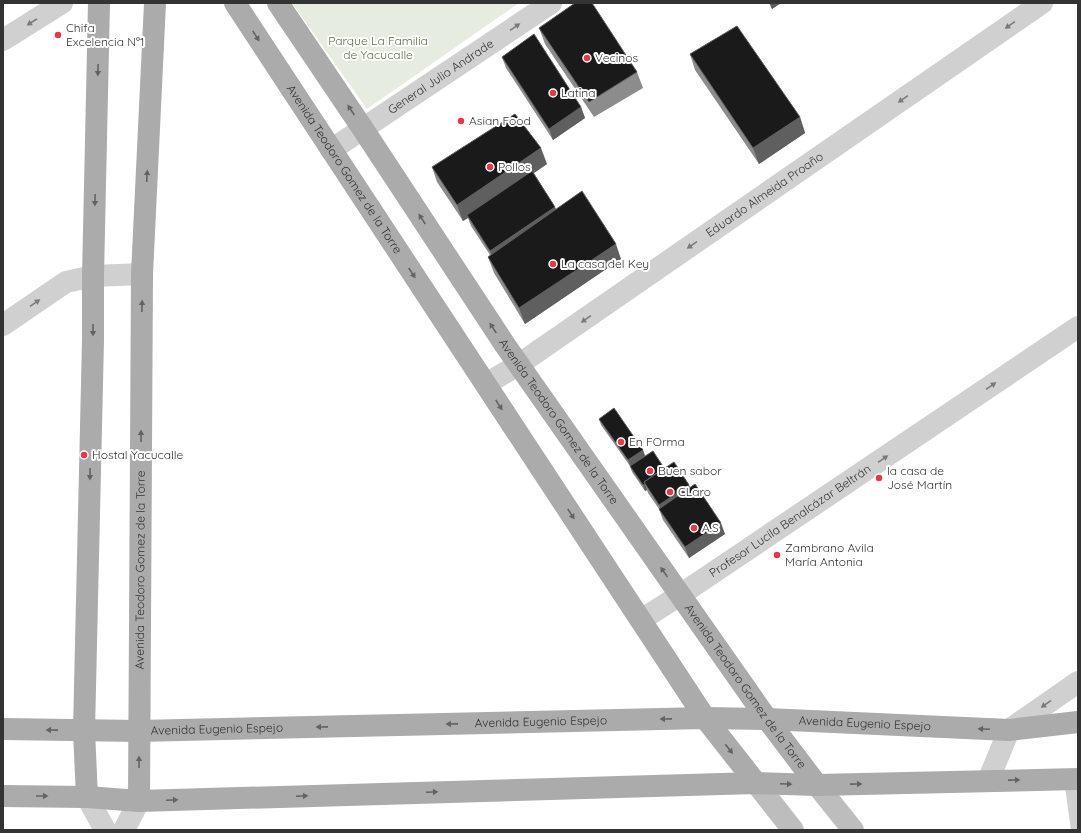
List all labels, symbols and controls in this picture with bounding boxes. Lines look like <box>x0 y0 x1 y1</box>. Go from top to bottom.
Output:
one-way arrow <box>26 18 38 25</box>
place label: Chifa Excelencia N°1 <box>66 20 144 49</box>
one-way arrow <box>1005 21 1015 29</box>
one-way arrow <box>510 23 520 31</box>
marker: Chifa Excelencia N°1 <box>53 30 63 40</box>
one-way arrow <box>252 30 260 41</box>
park label: Parque La Familia de Yacucalle <box>328 33 428 62</box>
street label: General Julio Andrade <box>385 35 496 117</box>
place label: Vecinos <box>595 50 638 65</box>
marker: Vecinos <box>582 53 592 63</box>
one-way arrow <box>95 64 101 77</box>
street label: Avenida Teodoro Gomez de la Torre <box>284 82 406 256</box>
place label: Latina <box>561 85 596 100</box>
marker: Latina <box>548 88 558 98</box>
one-way arrow <box>898 95 908 103</box>
one-way arrow <box>347 105 355 116</box>
place label: Asian Food <box>469 113 531 128</box>
marker: Asian Food <box>456 116 466 126</box>
street label: Eduardo Almeida Proaño <box>703 148 826 240</box>
place label: Pollos <box>498 159 531 174</box>
marker: Pollos <box>485 162 495 172</box>
one-way arrow <box>144 169 150 182</box>
one-way arrow <box>92 194 98 207</box>
one-way arrow <box>418 214 426 224</box>
one-way arrow <box>687 241 698 249</box>
place label: La casa del Key <box>561 256 649 271</box>
marker: La casa del Key <box>548 259 558 269</box>
one-way arrow <box>408 268 416 278</box>
one-way arrow <box>30 299 41 307</box>
one-way arrow <box>139 299 145 312</box>
one-way arrow <box>580 315 591 323</box>
one-way arrow <box>489 323 497 333</box>
one-way arrow <box>90 324 96 337</box>
street label: Avenida Teodoro Gomez de la Torre <box>496 336 622 507</box>
one-way arrow <box>985 382 996 390</box>
one-way arrow <box>495 400 503 410</box>
one-way arrow <box>138 429 144 442</box>
place label: En FOrma <box>629 434 685 449</box>
marker: En FOrma <box>616 437 626 447</box>
place label: Hostal Yacucalle <box>92 447 183 462</box>
marker: Hostal Yacucalle <box>79 450 89 460</box>
one-way arrow <box>878 455 888 463</box>
street label: Profesor Lucila Benalcázar Beltrán <box>706 461 873 580</box>
place label: Buen sabor <box>658 463 722 478</box>
place label: la casa de José Martín <box>887 463 952 492</box>
marker: Buen sabor <box>645 466 655 476</box>
one-way arrow <box>87 468 93 481</box>
street label: Avenida Teodoro Gomez de la Torre <box>132 470 148 670</box>
marker: la casa de José Martín <box>874 473 884 483</box>
place label: CLaro <box>678 484 711 499</box>
marker: CLaro <box>665 487 675 497</box>
one-way arrow <box>567 508 574 519</box>
place label: A.S <box>702 520 719 535</box>
marker: A.S <box>689 523 699 533</box>
place label: Zambrano Avila María Antonia <box>785 540 874 569</box>
marker: Zambrano Avila María Antonia <box>772 550 782 560</box>
one-way arrow <box>660 567 668 577</box>
street label: Avenida Teodoro Gomez de la Torre <box>682 601 810 772</box>
one-way arrow <box>1041 700 1051 708</box>
street label: Avenida Eugenio Espejo <box>475 712 607 730</box>
street label: Avenida Eugenio Espejo <box>798 712 931 733</box>
one-way arrow <box>659 716 672 722</box>
street label: Avenida Eugenio Espejo <box>151 720 283 738</box>
one-way arrow <box>445 721 458 727</box>
one-way arrow <box>315 724 328 730</box>
one-way arrow <box>977 725 990 732</box>
one-way arrow <box>45 727 58 733</box>
one-way arrow <box>725 743 734 754</box>
one-way arrow <box>136 755 142 768</box>
one-way arrow <box>1008 777 1021 783</box>
one-way arrow <box>780 781 793 787</box>
one-way arrow <box>850 781 863 787</box>
one-way arrow <box>426 789 439 795</box>
one-way arrow <box>36 793 49 799</box>
one-way arrow <box>296 793 309 799</box>
one-way arrow <box>166 797 179 803</box>

